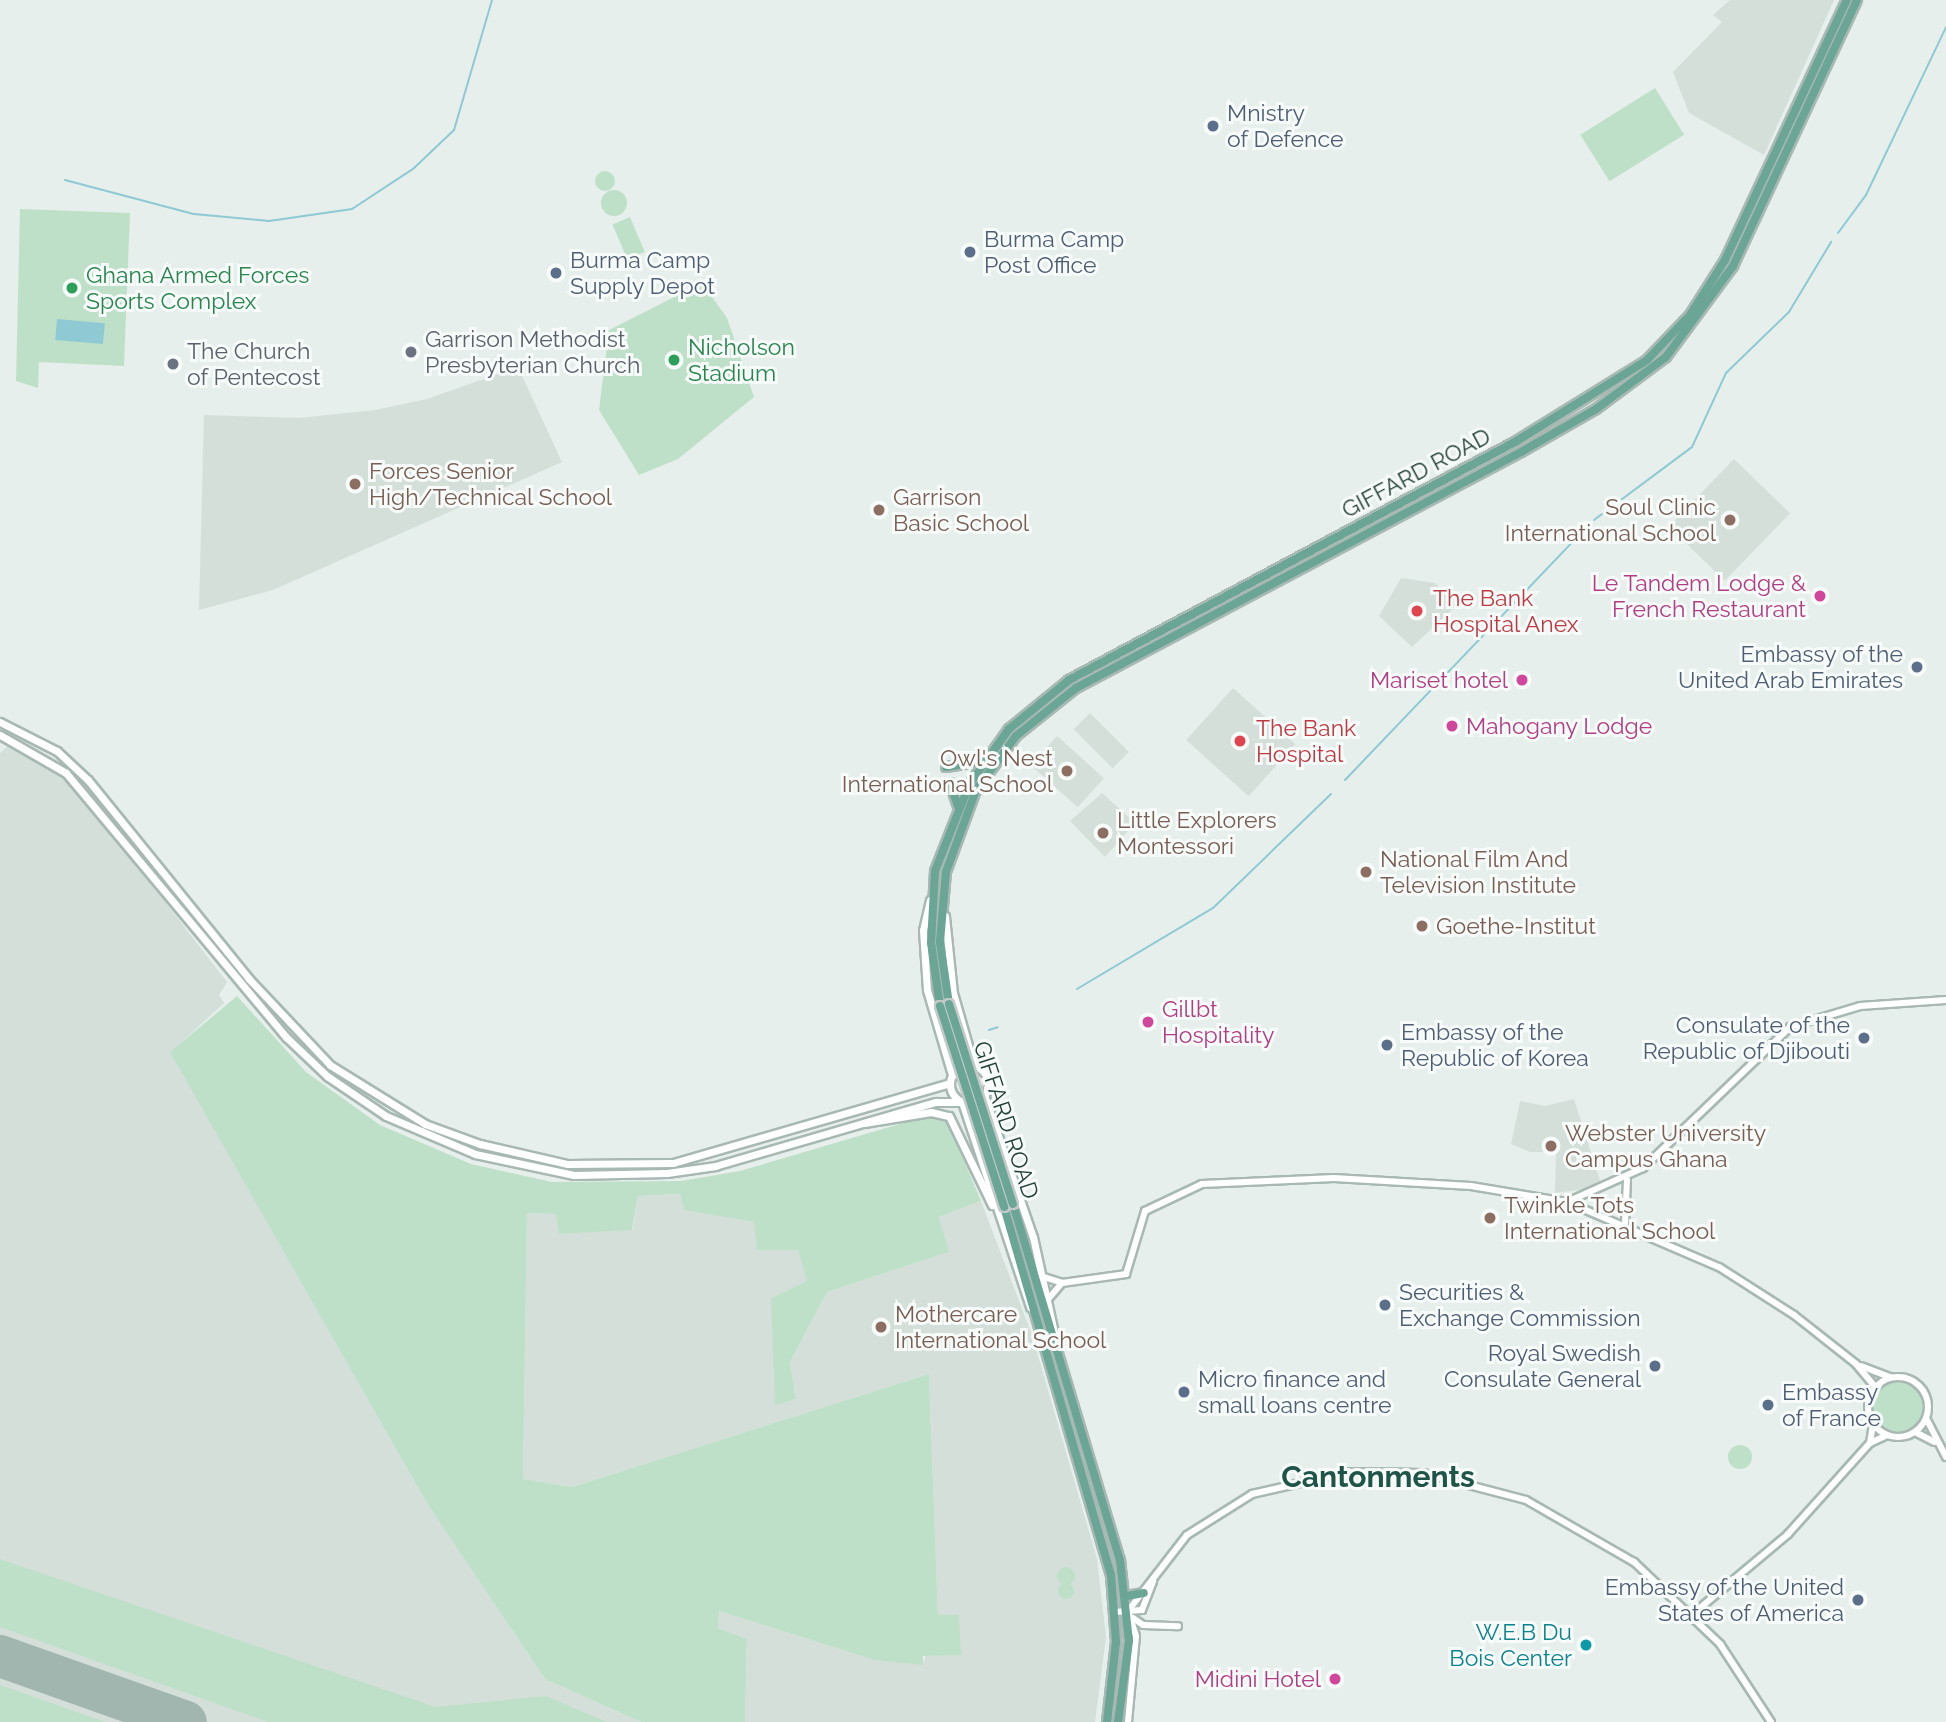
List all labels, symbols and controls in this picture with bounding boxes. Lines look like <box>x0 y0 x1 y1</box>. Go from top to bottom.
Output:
place label: Mnistry of Defence <box>1227 99 1344 153</box>
marker: Mnistry of Defence <box>1205 118 1221 134</box>
place label: Burma Camp Post Office <box>984 225 1124 279</box>
marker: Burma Camp Post Office <box>962 244 978 260</box>
place label: Burma Camp Supply Depot <box>570 246 716 300</box>
place label: Ghana Armed Forces Sports Complex <box>86 261 310 315</box>
marker: Burma Camp Supply Depot <box>548 265 564 281</box>
marker: Ghana Armed Forces Sports Complex <box>64 280 80 296</box>
place label: Garrison Methodist Presbyterian Church <box>425 325 640 379</box>
place label: Nicholson Stadium <box>688 333 795 387</box>
place label: The Church of Pentecost <box>187 337 321 391</box>
marker: Garrison Methodist Presbyterian Church <box>403 344 419 360</box>
marker: Nicholson Stadium <box>666 352 682 368</box>
marker: The Church of Pentecost <box>165 356 181 372</box>
street label: GIFFARD ROAD <box>1337 422 1495 524</box>
place label: Forces Senior High/Technical School <box>369 457 613 511</box>
marker: Forces Senior High/Technical School <box>347 476 363 492</box>
place label: Garrison Basic School <box>893 483 1029 537</box>
place label: Soul Clinic International School <box>1504 493 1716 547</box>
marker: Garrison Basic School <box>871 502 887 518</box>
marker: Soul Clinic International School <box>1722 512 1738 528</box>
place label: Le Tandem Lodge & French Restaurant <box>1591 569 1806 623</box>
place label: The Bank Hospital Anex <box>1433 584 1580 638</box>
marker: Le Tandem Lodge & French Restaurant <box>1812 588 1828 604</box>
marker: The Bank Hospital Anex <box>1407 601 1427 621</box>
place label: Embassy of the United Arab Emirates <box>1677 640 1903 694</box>
marker: Embassy of the United Arab Emirates <box>1909 659 1925 675</box>
place label: Mariset hotel <box>1370 666 1508 694</box>
marker: Mariset hotel <box>1514 672 1530 688</box>
place label: Mahogany Lodge <box>1466 712 1653 740</box>
place label: The Bank Hospital <box>1256 714 1356 768</box>
marker: Mahogany Lodge <box>1444 718 1460 734</box>
marker: The Bank Hospital <box>1230 731 1250 751</box>
place label: Owl's Nest International School <box>841 744 1053 798</box>
marker: Owl's Nest International School <box>1059 763 1075 779</box>
place label: Little Explorers Montessori <box>1117 806 1277 860</box>
marker: Little Explorers Montessori <box>1095 825 1111 841</box>
place label: National Film And Television Institute <box>1380 845 1576 899</box>
marker: National Film And Television Institute <box>1358 864 1374 880</box>
place label: Goethe-Institut <box>1436 912 1596 940</box>
marker: Goethe-Institut <box>1414 918 1430 934</box>
place label: Gillbt Hospitality <box>1162 995 1274 1049</box>
place label: Consulate of the Republic of Djibouti <box>1642 1011 1850 1065</box>
marker: Gillbt Hospitality <box>1140 1014 1156 1030</box>
place label: Embassy of the Republic of Korea <box>1401 1018 1589 1072</box>
marker: Consulate of the Republic of Djibouti <box>1856 1030 1872 1046</box>
marker: Embassy of the Republic of Korea <box>1379 1037 1395 1053</box>
street label: GIFFARD ROAD <box>967 1038 1045 1202</box>
place label: Webster University Campus Ghana <box>1565 1119 1767 1173</box>
marker: Webster University Campus Ghana <box>1543 1138 1559 1154</box>
place label: Twinkle Tots International School <box>1504 1191 1716 1245</box>
marker: Twinkle Tots International School <box>1482 1210 1498 1226</box>
place label: Securities & Exchange Commission <box>1399 1278 1641 1332</box>
marker: Securities & Exchange Commission <box>1377 1297 1393 1313</box>
place label: Mothercare International School <box>895 1300 1107 1354</box>
marker: Mothercare International School <box>873 1319 889 1335</box>
place label: Royal Swedish Consulate General <box>1444 1339 1641 1393</box>
marker: Royal Swedish Consulate General <box>1647 1358 1663 1374</box>
place label: Micro finance and small loans centre <box>1198 1365 1392 1419</box>
place label: Embassy of France <box>1782 1378 1882 1432</box>
marker: Micro finance and small loans centre <box>1176 1384 1192 1400</box>
marker: Embassy of France <box>1760 1397 1776 1413</box>
district label: Cantonments <box>1281 1459 1475 1495</box>
place label: Embassy of the United States of America <box>1604 1573 1844 1627</box>
marker: Embassy of the United States of America <box>1850 1592 1866 1608</box>
place label: W.E.B Du Bois Center <box>1449 1618 1572 1672</box>
marker: W.E.B Du Bois Center <box>1578 1637 1594 1653</box>
place label: Midini Hotel <box>1195 1665 1321 1693</box>
marker: Midini Hotel <box>1327 1671 1343 1687</box>

